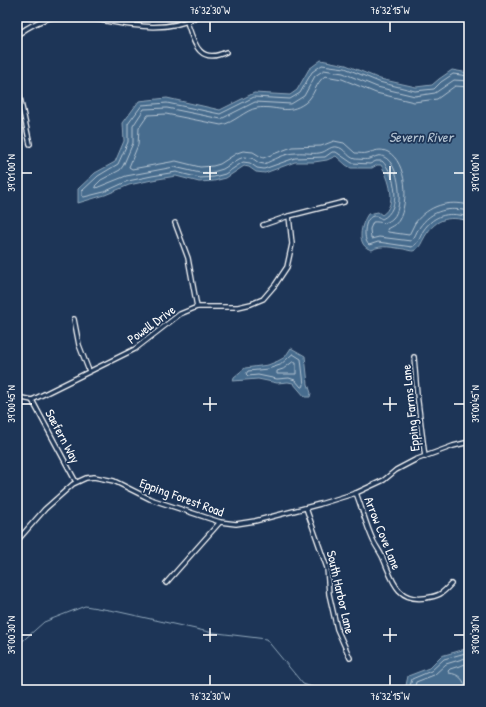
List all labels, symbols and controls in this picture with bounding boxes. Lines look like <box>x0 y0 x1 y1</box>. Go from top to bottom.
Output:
text: 76°32'30"W <box>190 4 231 17</box>
text: 76°32'15"W <box>370 4 410 17</box>
water label: Severn River <box>389 127 455 146</box>
text: 39°01'00"N <box>5 154 18 192</box>
text: 39°01'00"N <box>469 154 482 192</box>
street label: Powell Drive <box>123 300 179 348</box>
street label: Epping Farms Lane <box>396 364 424 452</box>
text: 39°00'45"N <box>5 385 18 423</box>
text: 39°00'45"N <box>469 385 482 423</box>
street label: Saefern Way <box>41 406 85 467</box>
street label: Epping Forest Road <box>137 473 227 521</box>
street label: Arrow Cove Lane <box>360 494 406 572</box>
street label: South Harbor Lane <box>323 549 359 635</box>
text: 39°00'30"N <box>5 616 18 654</box>
text: 39°00'30"N <box>469 616 482 654</box>
text: 76°32'30"W <box>190 690 231 703</box>
text: 76°32'15"W <box>370 690 410 703</box>

